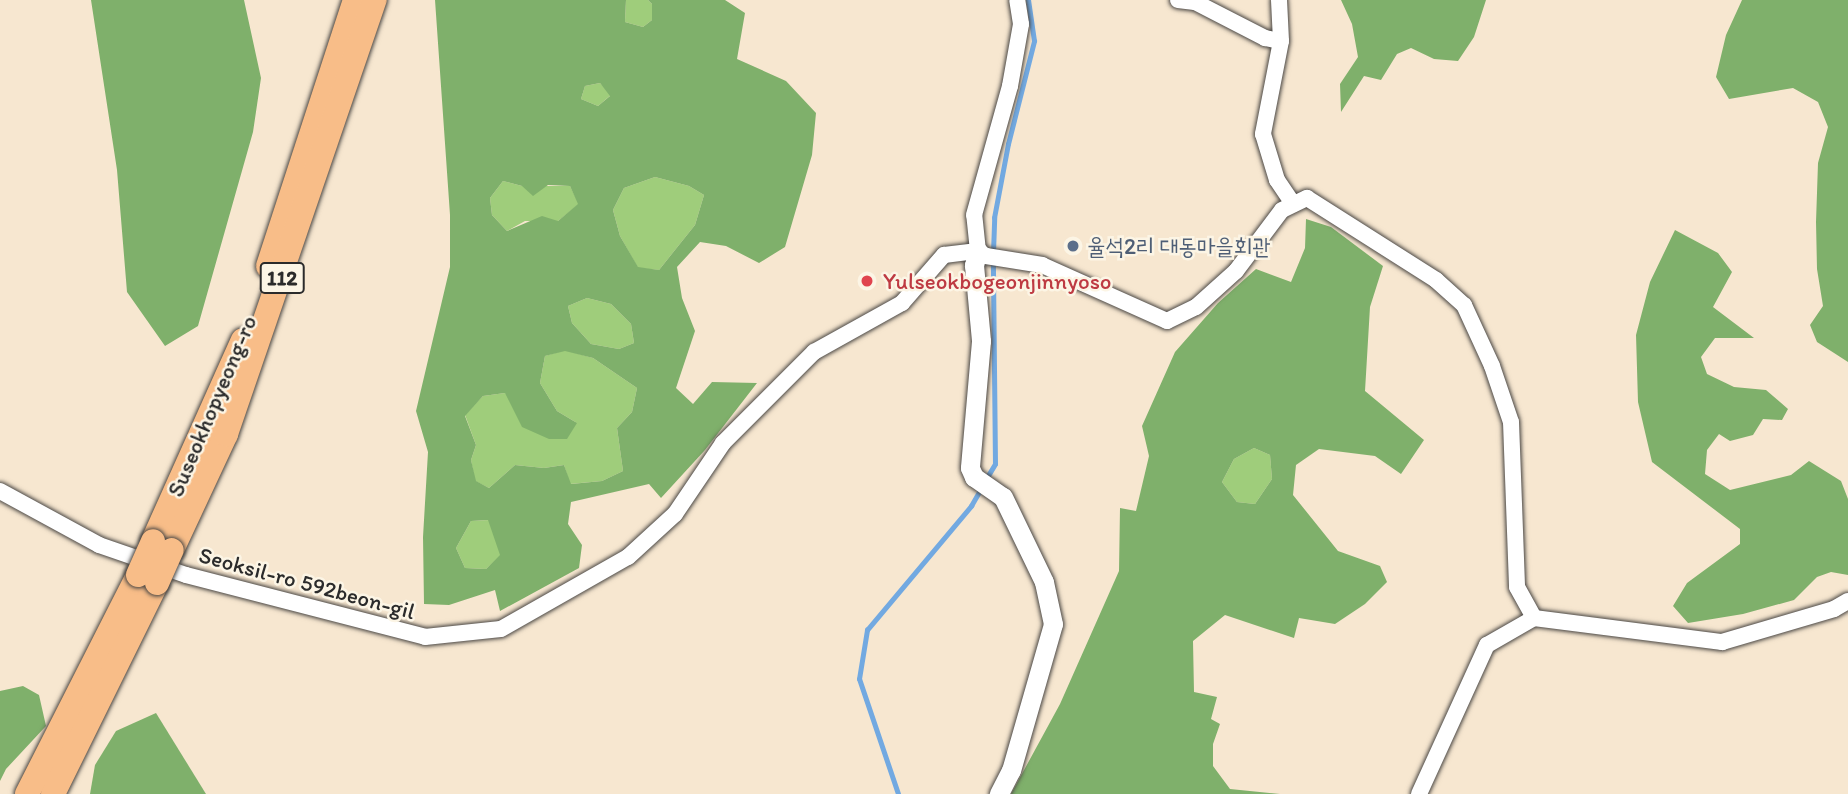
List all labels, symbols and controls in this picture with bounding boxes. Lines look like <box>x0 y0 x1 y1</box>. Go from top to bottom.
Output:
place label: 율석2리 대동마을회관 <box>1087 232 1271 260</box>
marker: 율석2리 대동마을회관 <box>1065 238 1081 254</box>
road number: 112 <box>259 260 305 296</box>
place label: Yulseokbogeonjinnyoso <box>883 267 1112 295</box>
marker: Yulseokbogeonjinnyoso <box>857 271 877 291</box>
street label: Suseokhopyeong-ro <box>161 311 263 501</box>
street label: Seoksil-ro 592beon-gil <box>196 541 418 625</box>

